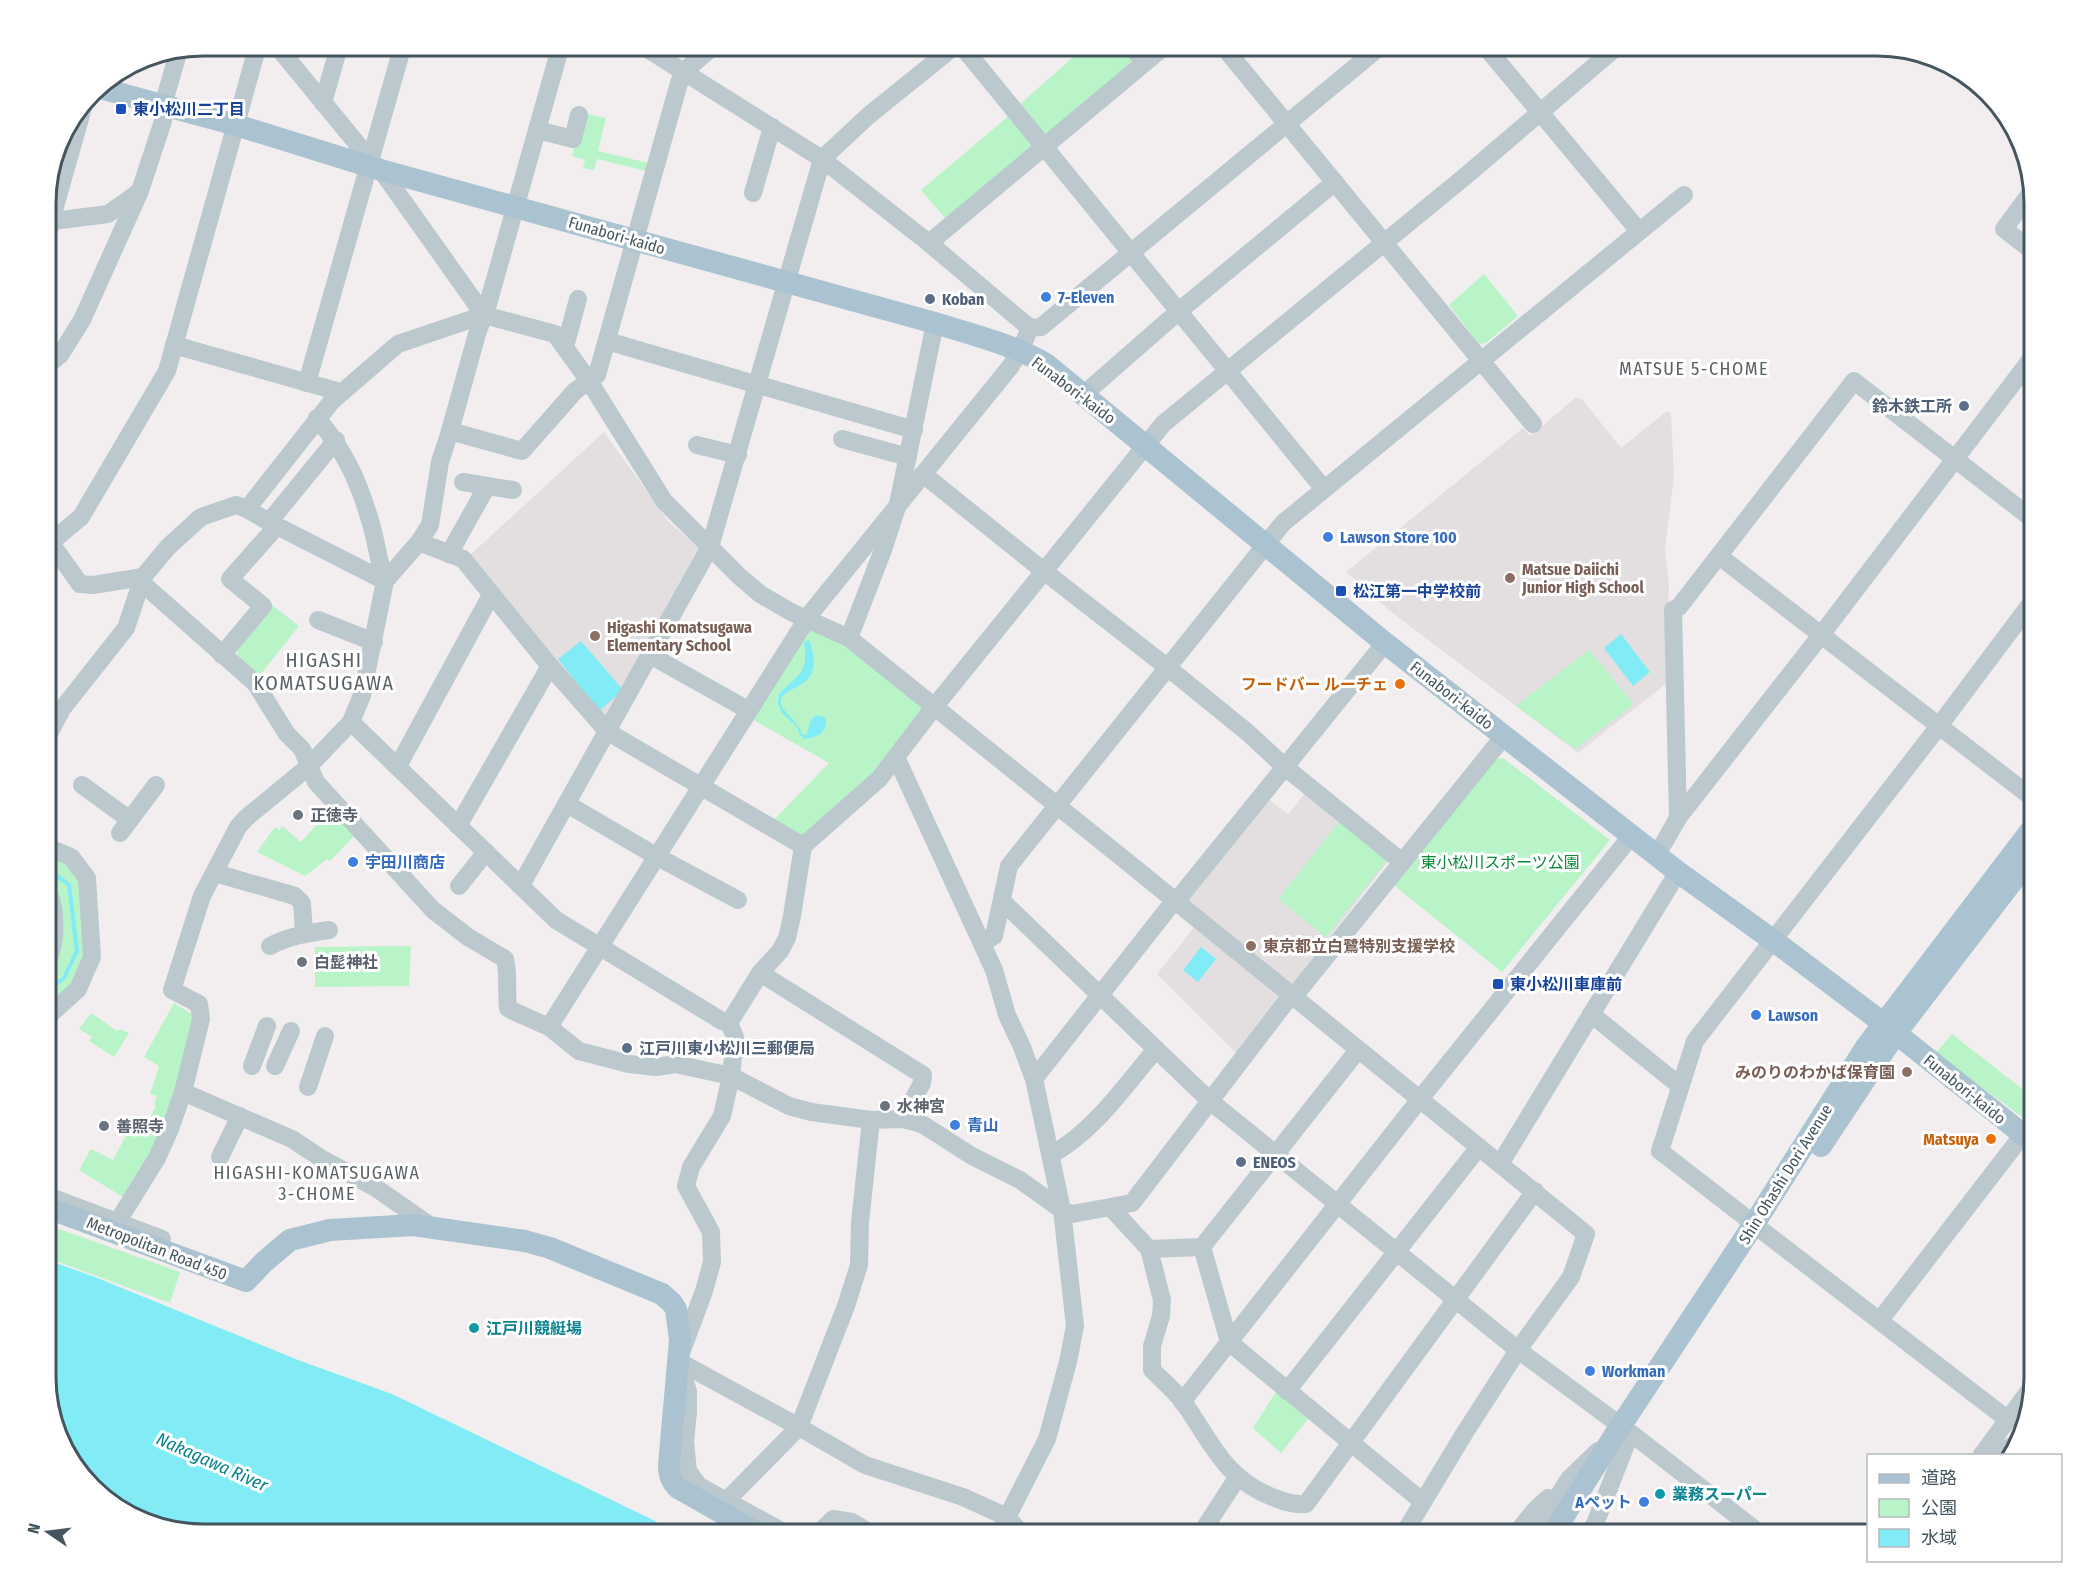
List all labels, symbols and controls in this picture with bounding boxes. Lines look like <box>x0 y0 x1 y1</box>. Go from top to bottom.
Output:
place label: 東小松川二丁目 <box>133 100 245 119</box>
marker: 東小松川二丁目 <box>114 102 128 116</box>
street label: Funabori-kaido <box>566 213 667 258</box>
place label: 7-Eleven <box>1058 288 1114 307</box>
place label: Koban <box>942 290 984 309</box>
marker: 7-Eleven <box>1039 290 1053 304</box>
marker: Koban <box>923 292 937 306</box>
street label: Funabori-kaido <box>1028 353 1119 428</box>
district label: MATSUE 5-CHOME <box>1619 358 1769 380</box>
place label: 鈴木鉄工所 <box>1872 397 1952 416</box>
marker: 鈴木鉄工所 <box>1957 399 1971 413</box>
place label: Lawson Store 100 <box>1340 528 1457 547</box>
marker: Lawson Store 100 <box>1321 530 1335 544</box>
place label: Matsue Daiichi Junior High School <box>1521 560 1644 597</box>
marker: Matsue Daiichi Junior High School <box>1503 571 1517 585</box>
place label: 松江第一中学校前 <box>1353 582 1481 601</box>
marker: 松江第一中学校前 <box>1334 584 1348 598</box>
place label: Higashi Komatsugawa Elementary School <box>607 618 752 655</box>
marker: Higashi Komatsugawa Elementary School <box>588 629 602 643</box>
district label: HIGASHI KOMATSUGAWA <box>254 648 394 695</box>
street label: Funabori-kaido <box>1407 657 1497 734</box>
place label: フードバー ルーチェ <box>1241 675 1388 694</box>
marker: フードバー ルーチェ <box>1393 677 1407 691</box>
place label: 正徳寺 <box>310 806 358 825</box>
marker: 正徳寺 <box>291 808 305 822</box>
place label: 宇田川商店 <box>365 853 445 872</box>
park label: 東小松川スポーツ公園 <box>1420 853 1580 872</box>
marker: 宇田川商店 <box>346 855 360 869</box>
place label: 東京都立白鷺特別支援学校 <box>1263 937 1455 956</box>
marker: 東京都立白鷺特別支援学校 <box>1244 939 1258 953</box>
place label: 白髭神社 <box>314 953 378 972</box>
marker: 白髭神社 <box>295 955 309 969</box>
place label: 東小松川車庫前 <box>1510 975 1622 994</box>
marker: 東小松川車庫前 <box>1491 977 1505 991</box>
place label: Lawson <box>1768 1006 1818 1025</box>
marker: Lawson <box>1749 1008 1763 1022</box>
place label: 江戸川東小松川三郵便局 <box>639 1039 815 1058</box>
marker: 江戸川東小松川三郵便局 <box>620 1041 634 1055</box>
street label: Funabori-kaido <box>1920 1051 2009 1128</box>
place label: みのりのわかば保育園 <box>1735 1063 1895 1082</box>
marker: みのりのわかば保育園 <box>1900 1065 1914 1079</box>
place label: 水神宮 <box>897 1097 945 1116</box>
marker: 水神宮 <box>878 1099 892 1113</box>
street label: Shin Ohashi Dori Avenue <box>1735 1101 1836 1248</box>
place label: 青山 <box>967 1116 999 1135</box>
place label: 善照寺 <box>116 1117 164 1136</box>
marker: 青山 <box>948 1118 962 1132</box>
marker: 善照寺 <box>97 1119 111 1133</box>
place label: Matsuya <box>1923 1130 1979 1149</box>
marker: Matsuya <box>1984 1132 1998 1146</box>
place label: ENEOS <box>1253 1153 1296 1172</box>
marker: ENEOS <box>1234 1155 1248 1169</box>
district label: HIGASHI-KOMATSUGAWA 3-CHOME <box>213 1162 421 1205</box>
street label: Metropolitan Road 450 <box>84 1213 230 1284</box>
place label: 江戸川競艇場 <box>486 1319 582 1338</box>
marker: 江戸川競艇場 <box>467 1321 481 1335</box>
place label: Workman <box>1602 1362 1665 1381</box>
marker: Workman <box>1583 1364 1597 1378</box>
water label: Nakagawa River <box>153 1428 272 1497</box>
legend <box>1867 1454 2062 1562</box>
text: 道路 <box>1921 1467 1957 1489</box>
place label: 業務スーパー <box>1672 1485 1768 1504</box>
marker: 業務スーパー <box>1653 1487 1667 1501</box>
place label: Aペット <box>1574 1493 1632 1512</box>
marker: Aペット <box>1637 1495 1651 1509</box>
text: 公園 <box>1921 1497 1957 1519</box>
north arrow <box>18 1502 78 1562</box>
text: N <box>24 1522 44 1535</box>
text: 水域 <box>1921 1527 1957 1549</box>

